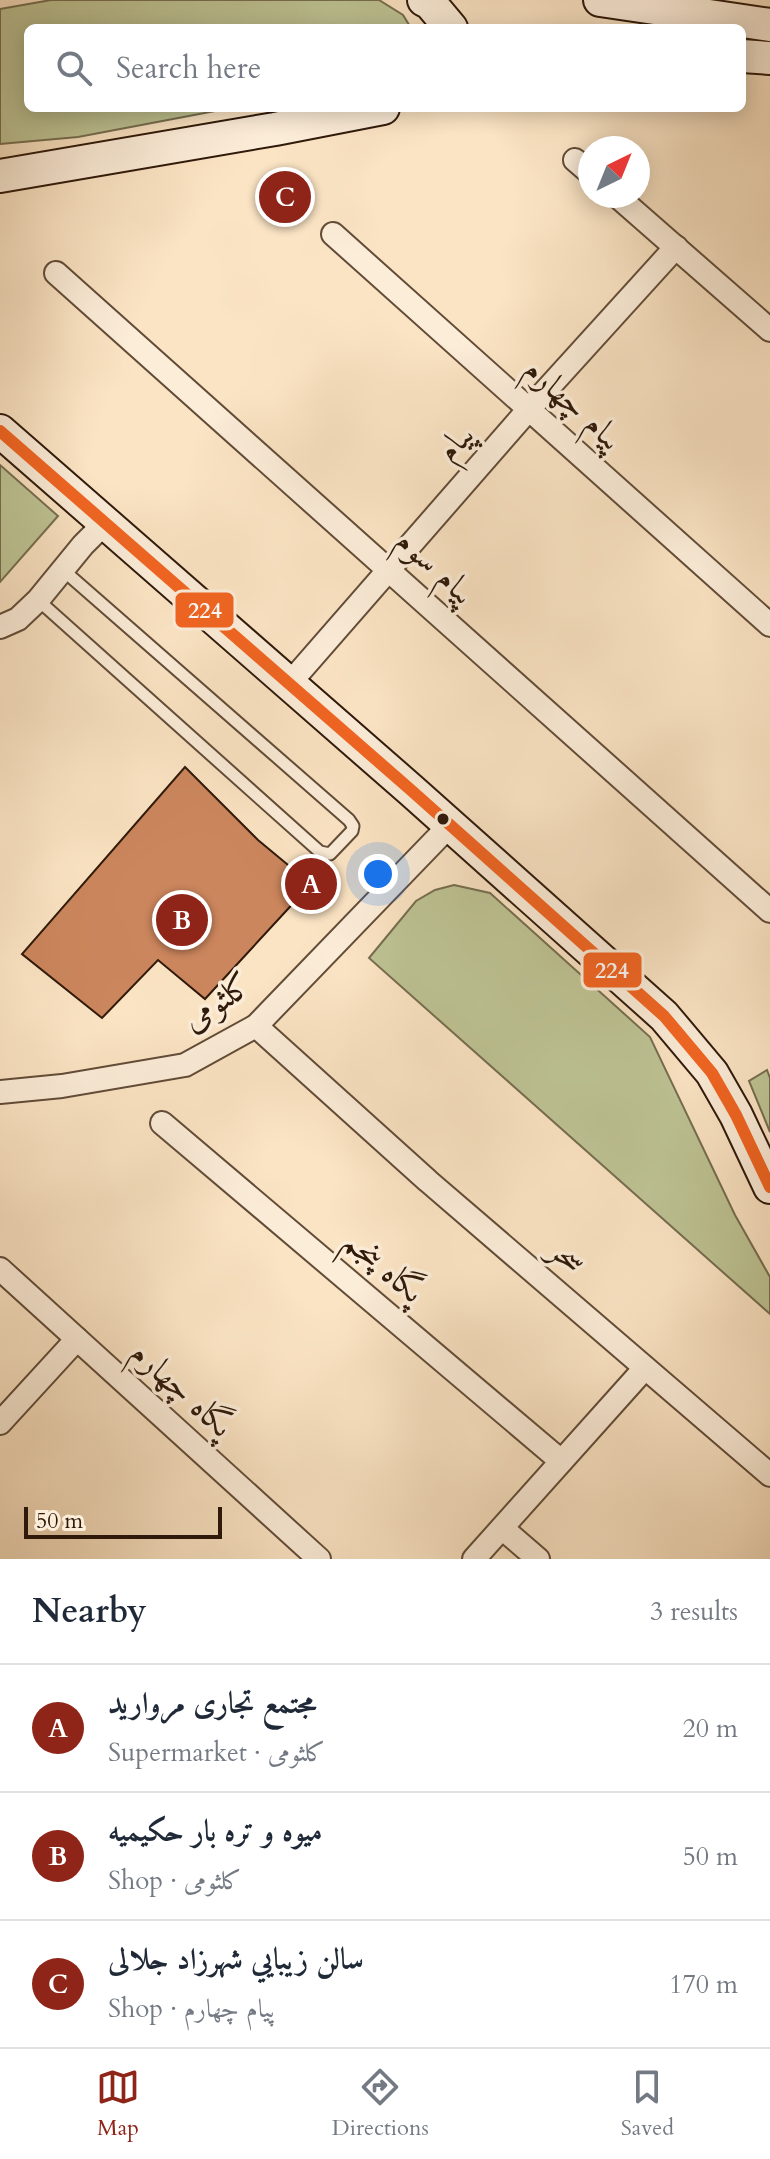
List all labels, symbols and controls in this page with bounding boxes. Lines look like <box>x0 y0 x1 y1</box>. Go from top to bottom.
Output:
search box <box>24 24 746 112</box>
icon: search <box>52 46 96 90</box>
text: Search here <box>116 48 261 89</box>
north arrow <box>578 136 650 208</box>
pin: C <box>259 167 311 227</box>
street label: پیام چهارم <box>510 347 634 466</box>
street label: پیام <box>425 412 490 476</box>
street label: پیام سوم <box>382 518 486 620</box>
line badge: 224 <box>174 591 235 629</box>
text: 224 <box>188 596 222 626</box>
unlabelled marker <box>435 811 451 827</box>
pin: A <box>285 854 337 914</box>
your location <box>358 854 398 894</box>
pin: B <box>156 890 208 950</box>
line badge: 224 <box>582 951 643 989</box>
text: 224 <box>595 956 629 986</box>
street label: کلثومی <box>173 962 261 1042</box>
street label: پگاه پنجم <box>328 1218 436 1321</box>
street label: سحر <box>537 1225 596 1285</box>
street label: پگاه چهارم <box>116 1330 245 1453</box>
scale bar <box>24 1503 222 1539</box>
text: 50 m <box>36 1506 83 1536</box>
text: Nearby <box>32 1588 147 1634</box>
text: 3 results <box>650 1594 738 1629</box>
text: مجتمع تجاری مروارید <box>108 1683 316 1724</box>
text: A <box>48 1711 68 1746</box>
text: 20 m <box>682 1711 738 1746</box>
text: Supermarket · کلثومی <box>108 1735 326 1770</box>
text: میوه و تره بار حکیمیه <box>108 1811 322 1852</box>
text: B <box>49 1839 67 1874</box>
text: 50 m <box>682 1839 738 1874</box>
text: Shop · کلثومی <box>108 1863 242 1898</box>
text: سالن زيبايي شهرزاد جلالى <box>108 1939 364 1980</box>
text: C <box>48 1967 68 2002</box>
text: 170 m <box>669 1967 738 2002</box>
text: Shop · پیام چهارم <box>108 1991 276 2026</box>
tab: Map <box>96 2065 140 2143</box>
tab: Directions <box>332 2065 429 2143</box>
tab: Saved <box>621 2065 674 2143</box>

